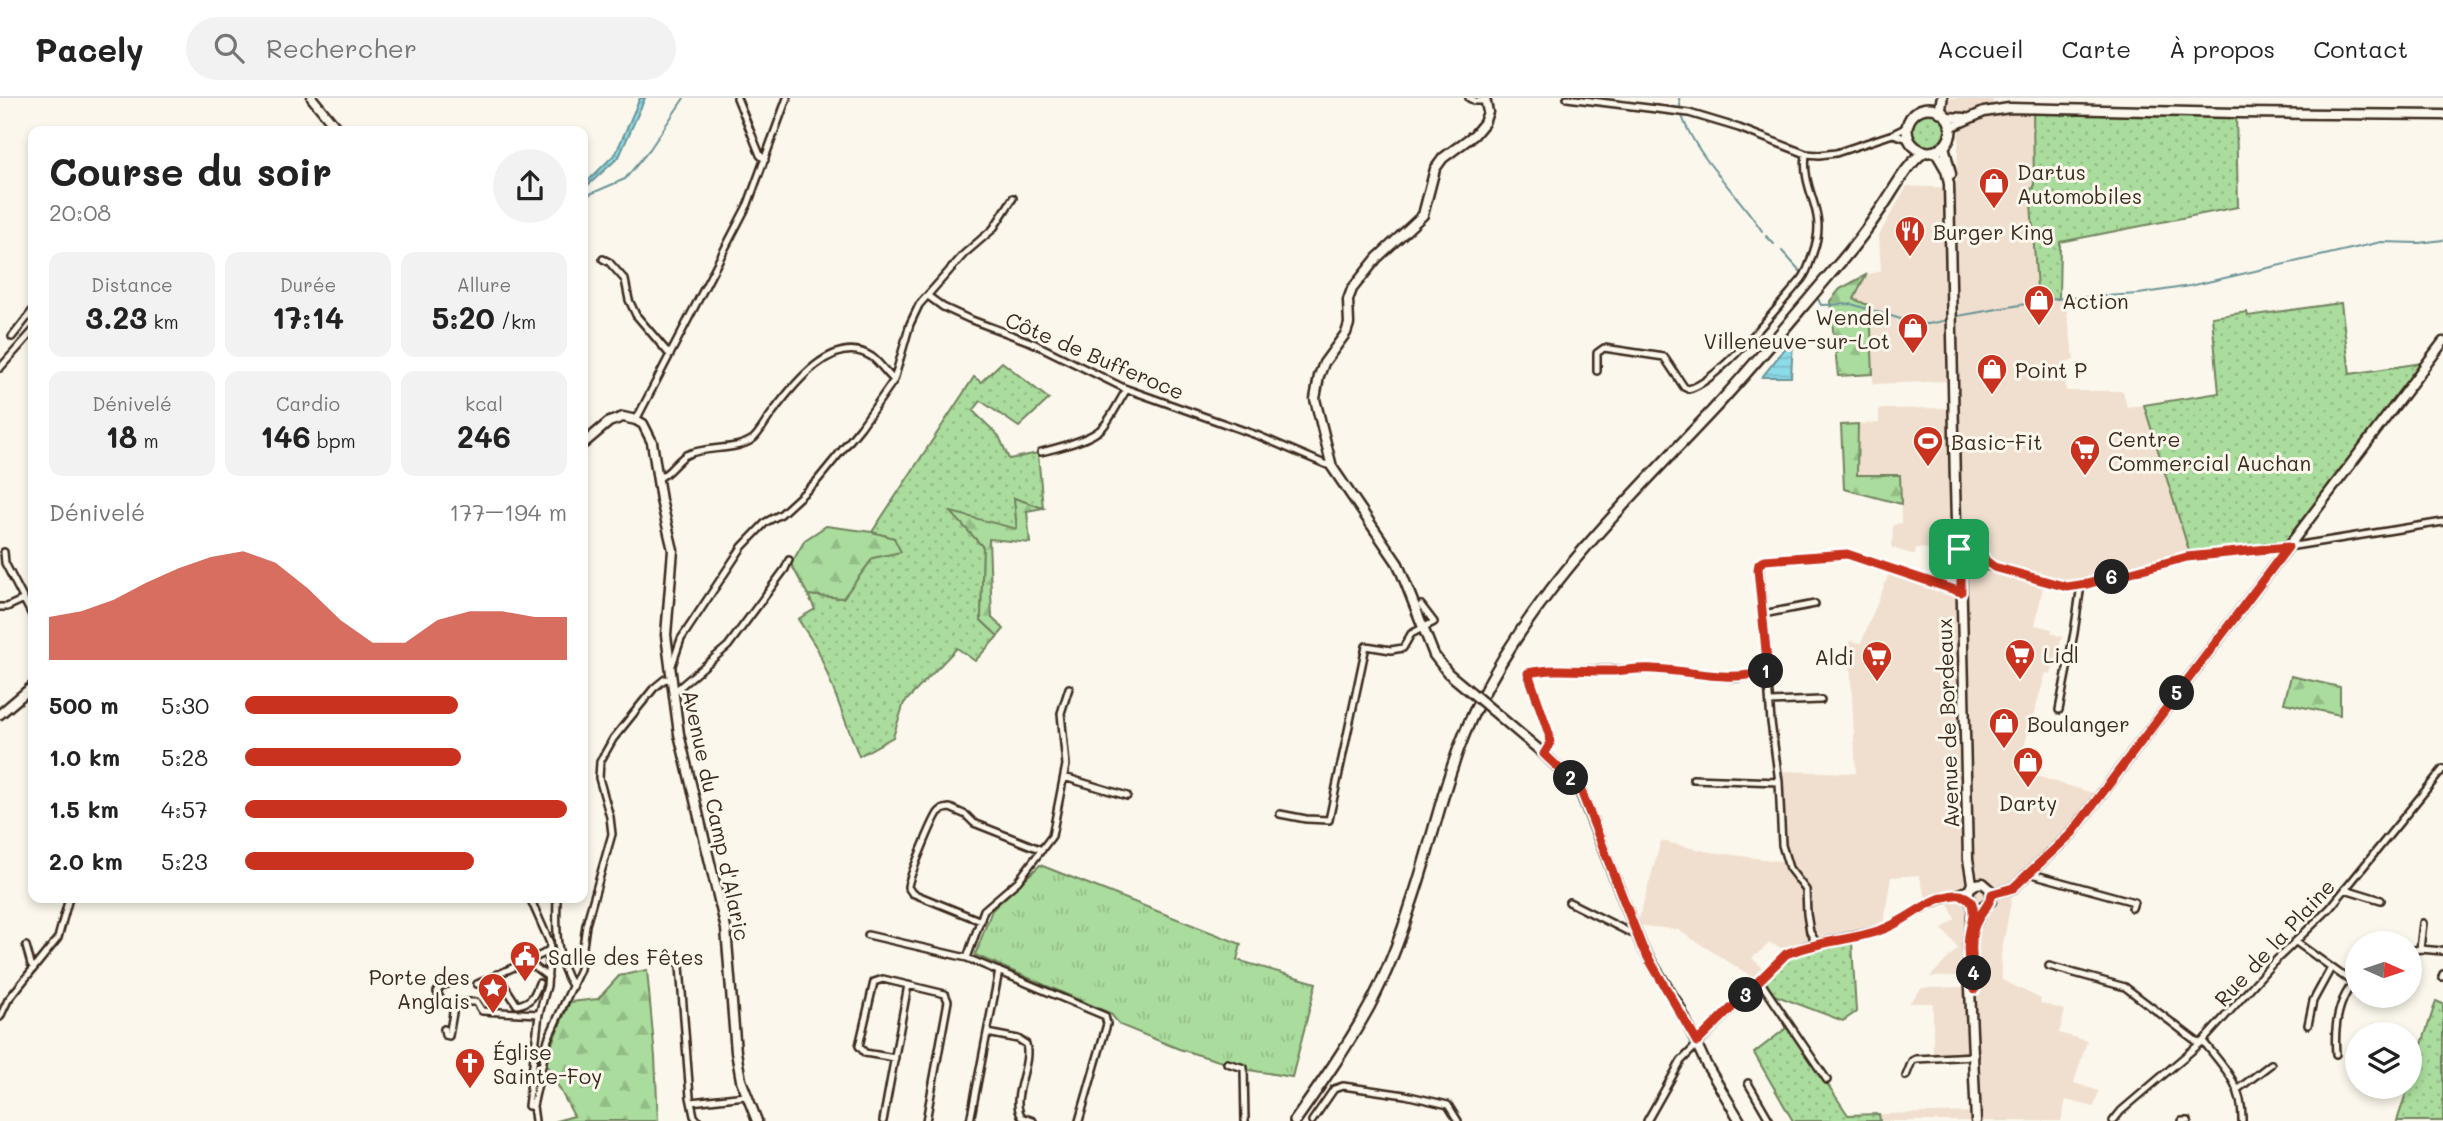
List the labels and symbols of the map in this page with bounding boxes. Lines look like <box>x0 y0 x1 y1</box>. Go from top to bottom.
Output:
place label: Dartus Automobiles <box>2017 158 2142 209</box>
shop icon: Dartus Automobiles <box>1977 166 2011 210</box>
restaurant icon: Burger King <box>1893 214 1927 258</box>
place label: Burger King <box>1933 218 2054 245</box>
shop icon: Action <box>2022 283 2056 327</box>
place label: Action <box>2062 287 2129 314</box>
place label: Wendel Villeneuve-sur-Lot <box>1704 303 1890 354</box>
street label: Côte de Bufferoce <box>1002 305 1188 405</box>
shop icon: Wendel Villeneuve-sur-Lot <box>1896 311 1930 355</box>
shop icon: Point P <box>1975 352 2009 396</box>
place label: Point P <box>2015 356 2087 383</box>
sports icon: Basic-Fit <box>1911 424 1945 468</box>
place label: Centre Commercial Auchan <box>2108 425 2311 476</box>
place label: Basic-Fit <box>1951 428 2042 455</box>
supermarket icon: Centre Commercial Auchan <box>2068 433 2102 477</box>
pin <box>1929 519 1989 579</box>
pin: 6 <box>2094 560 2130 594</box>
street label: Avenue de Bordeaux <box>1930 618 1964 828</box>
supermarket icon: Lidl <box>2003 637 2037 681</box>
supermarket icon: Aldi <box>1860 639 1894 683</box>
place label: Lidl <box>2043 641 2079 668</box>
place label: Aldi <box>1814 643 1854 670</box>
pin: 1 <box>1748 654 1784 688</box>
pin: 5 <box>2160 676 2194 710</box>
street label: Avenue du Camp d'Alaric <box>677 687 757 943</box>
shop icon: Boulanger <box>1987 706 2021 750</box>
place label: Boulanger <box>2027 710 2130 737</box>
shop icon: Darty <box>2011 745 2045 789</box>
pin: 2 <box>1554 760 1588 796</box>
place label: Darty <box>1999 789 2057 816</box>
street label: Rue de la Plaine <box>2208 872 2340 1012</box>
north arrow <box>2345 931 2422 1008</box>
public building icon: Salle des Fêtes <box>508 939 542 983</box>
place label: Salle des Fêtes <box>548 943 704 970</box>
pin: 4 <box>1956 956 1992 990</box>
place label: Porte des Anglais <box>369 963 470 1014</box>
place icon: Porte des Anglais <box>476 971 510 1015</box>
pin: 3 <box>1728 978 1764 1012</box>
place label: Église Sainte-Foy <box>493 1038 602 1089</box>
church icon: Église Sainte-Foy <box>453 1046 487 1090</box>

